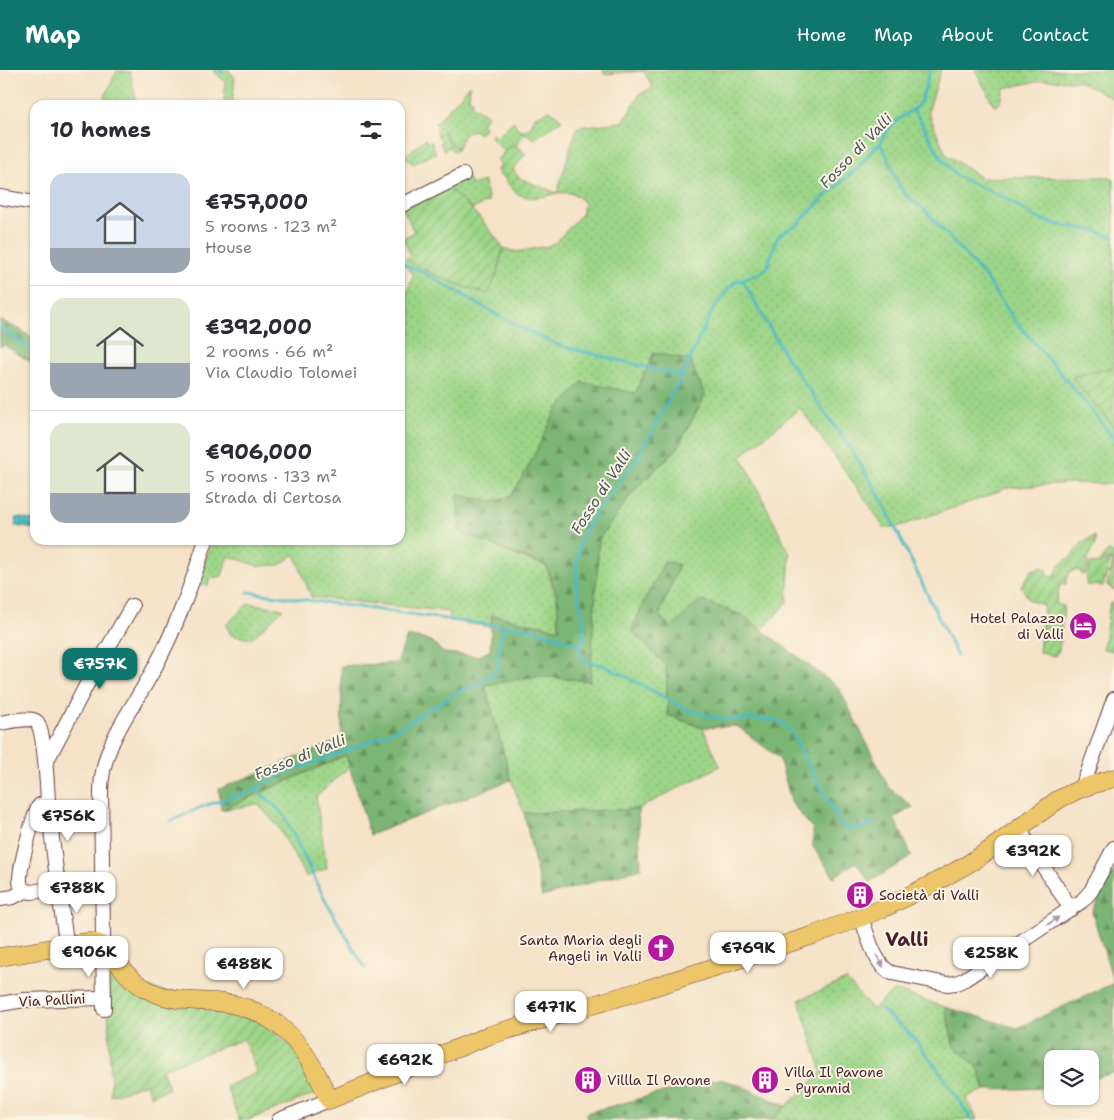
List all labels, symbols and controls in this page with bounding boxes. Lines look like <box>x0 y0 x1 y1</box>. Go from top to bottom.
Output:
text: Map <box>25 19 81 51</box>
text: Home <box>797 23 846 47</box>
text: Map <box>874 23 913 47</box>
text: About <box>941 23 994 47</box>
text: Contact <box>1022 23 1089 47</box>
water label: Fosso di Valli <box>815 109 897 193</box>
text: 10 homes <box>50 116 151 144</box>
icon: filters <box>357 116 385 144</box>
text: €757,000 <box>205 188 308 216</box>
icon: home <box>90 193 150 253</box>
text: 5 rooms · 123 m² <box>205 216 337 237</box>
text: House <box>205 237 252 258</box>
text: €392,000 <box>205 313 312 341</box>
icon: home <box>90 318 150 378</box>
text: 2 rooms · 66 m² <box>205 341 333 362</box>
text: Via Claudio Tolomei <box>205 362 357 383</box>
text: €906,000 <box>205 438 312 466</box>
icon: home <box>90 443 150 503</box>
water label: Fosso di Valli <box>566 445 636 538</box>
text: 5 rooms · 133 m² <box>205 466 337 487</box>
text: Strada di Certosa <box>205 487 341 508</box>
place label: Hotel Palazzo di Valli <box>970 609 1064 643</box>
hotel icon: Hotel Palazzo di Valli <box>1068 611 1098 641</box>
pin: €757K <box>65 648 135 690</box>
text: €757K <box>73 653 127 674</box>
water label: Fosso di Valli <box>251 729 349 784</box>
pin: €756K <box>33 800 103 842</box>
text: €756K <box>41 805 95 826</box>
pin: €392K <box>998 834 1068 877</box>
text: €392K <box>1006 840 1060 861</box>
pin: €788K <box>42 872 112 914</box>
text: €788K <box>49 877 105 898</box>
building icon: Società di Valli <box>845 880 875 910</box>
place label: Società di Valli <box>879 886 979 904</box>
one-way arrow <box>1046 917 1059 926</box>
district label: Valli <box>885 927 929 952</box>
place label: Santa Maria degli Angeli in Valli <box>520 931 642 965</box>
pin: €769K <box>713 932 783 974</box>
church icon: Santa Maria degli Angeli in Valli <box>646 933 676 963</box>
pin: €906K <box>54 936 124 978</box>
pin: €258K <box>956 936 1026 979</box>
text: €769K <box>721 937 775 958</box>
text: €906K <box>61 941 117 962</box>
text: €258K <box>964 942 1018 963</box>
pin: €488K <box>209 948 279 990</box>
text: €488K <box>216 953 272 974</box>
one-way arrow <box>876 954 884 969</box>
street label: Via Pallini <box>18 989 86 1011</box>
pin: €471K <box>516 990 586 1033</box>
text: €471K <box>526 996 576 1017</box>
pin: €692K <box>370 1044 440 1086</box>
text: €692K <box>378 1049 432 1070</box>
map controls <box>1044 1050 1099 1105</box>
button: layers <box>1044 1050 1099 1105</box>
place label: Villa Il Pavone - Pyramid <box>784 1063 884 1097</box>
building icon: Villla Il Pavone <box>573 1065 603 1095</box>
building icon: Villa Il Pavone - Pyramid <box>750 1065 780 1095</box>
place label: Villla Il Pavone <box>607 1071 711 1089</box>

